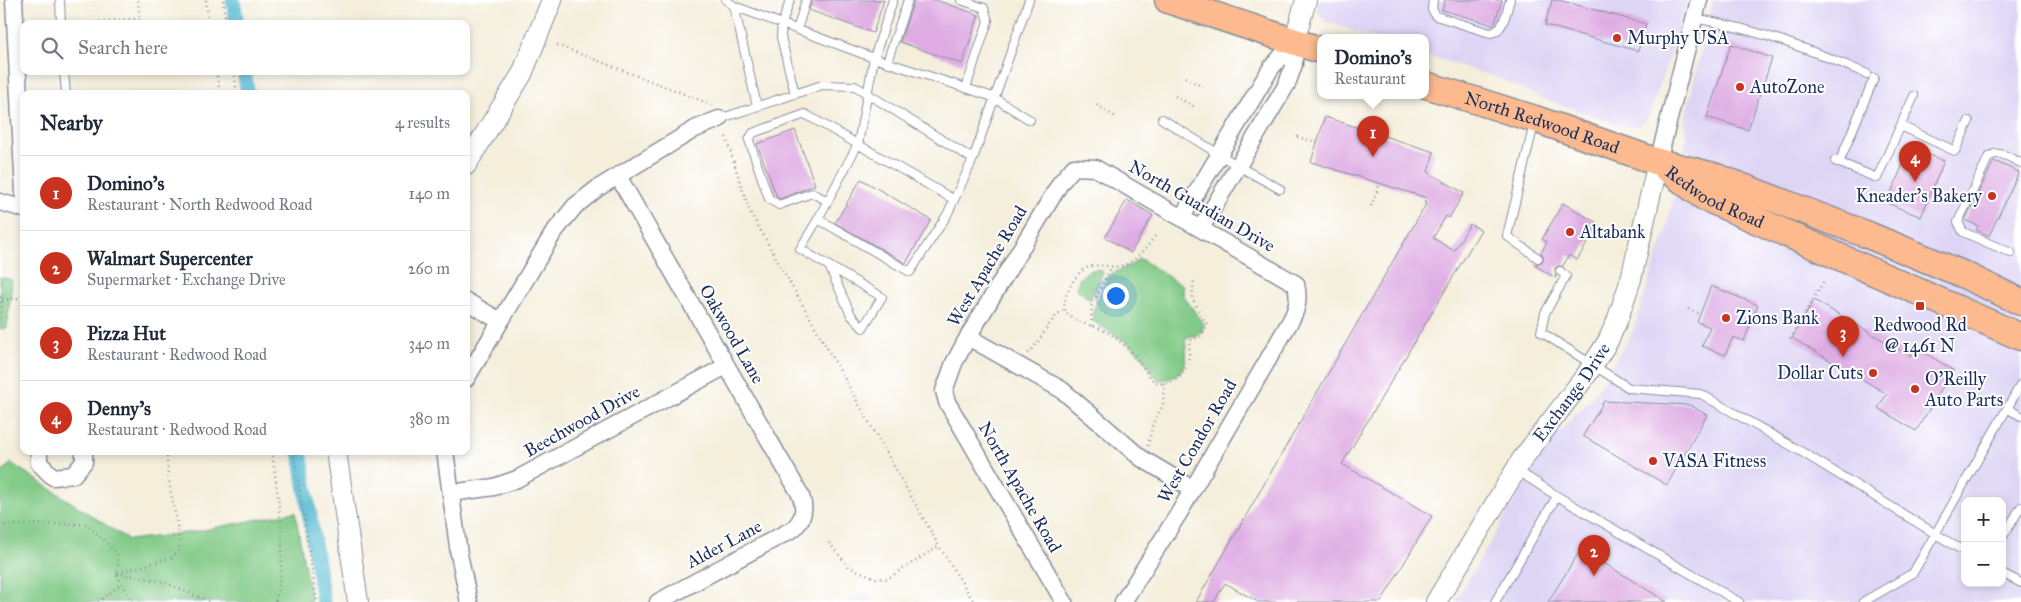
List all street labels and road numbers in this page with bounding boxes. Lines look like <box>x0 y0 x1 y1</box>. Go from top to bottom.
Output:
street label: North Redwood Road <box>1462 87 1622 159</box>
street label: North Guardian Drive <box>1125 155 1279 257</box>
street label: Redwood Road <box>1661 161 1768 233</box>
street label: West Apache Road <box>942 202 1032 330</box>
street label: Oakwood Lane <box>695 281 769 387</box>
street label: Exchange Drive <box>1528 339 1615 446</box>
street label: West Condor Road <box>1153 375 1241 507</box>
street label: Beechwood Drive <box>520 380 644 462</box>
street label: North Apache Road <box>974 418 1066 556</box>
street label: Alder Lane <box>682 515 765 573</box>

